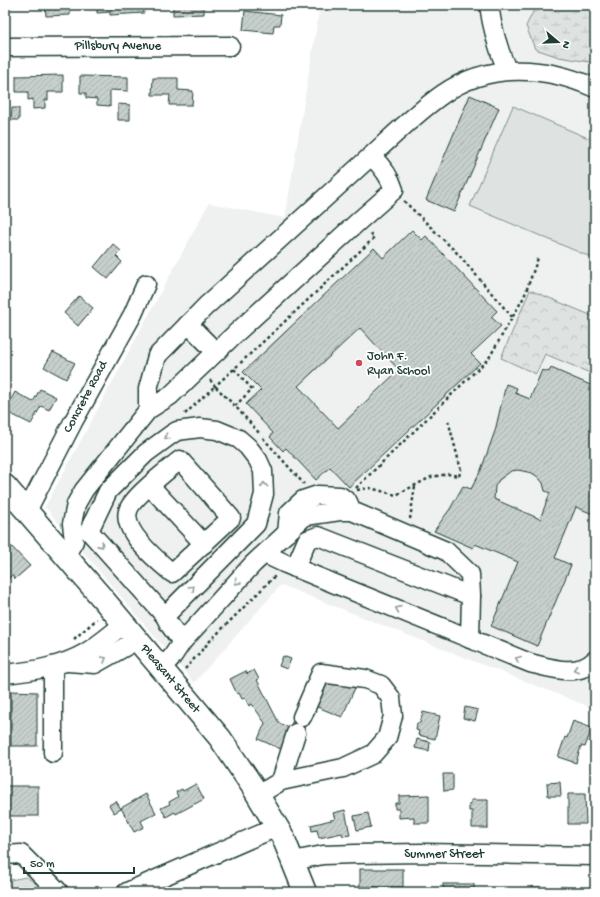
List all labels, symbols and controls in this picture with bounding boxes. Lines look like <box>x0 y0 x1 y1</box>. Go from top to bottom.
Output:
north arrow <box>538 22 578 62</box>
street label: Pillsbury Avenue <box>74 39 162 54</box>
text: N <box>559 39 572 50</box>
place label: John F. Ryan School <box>367 349 431 379</box>
street label: Concrete Road <box>61 357 112 435</box>
marker: John F. Ryan School <box>354 358 364 368</box>
one-way arrow <box>165 432 172 439</box>
one-way arrow <box>259 482 268 488</box>
one-way arrow <box>96 540 104 548</box>
one-way arrow <box>235 577 242 584</box>
one-way arrow <box>187 585 195 593</box>
one-way arrow <box>394 606 401 614</box>
street label: Pleasant Street <box>136 641 204 718</box>
one-way arrow <box>514 655 521 663</box>
one-way arrow <box>100 656 107 663</box>
one-way arrow <box>573 664 580 672</box>
street label: Summer Street <box>404 847 486 862</box>
scale bar <box>24 849 134 875</box>
text: 50 m <box>30 858 55 872</box>

